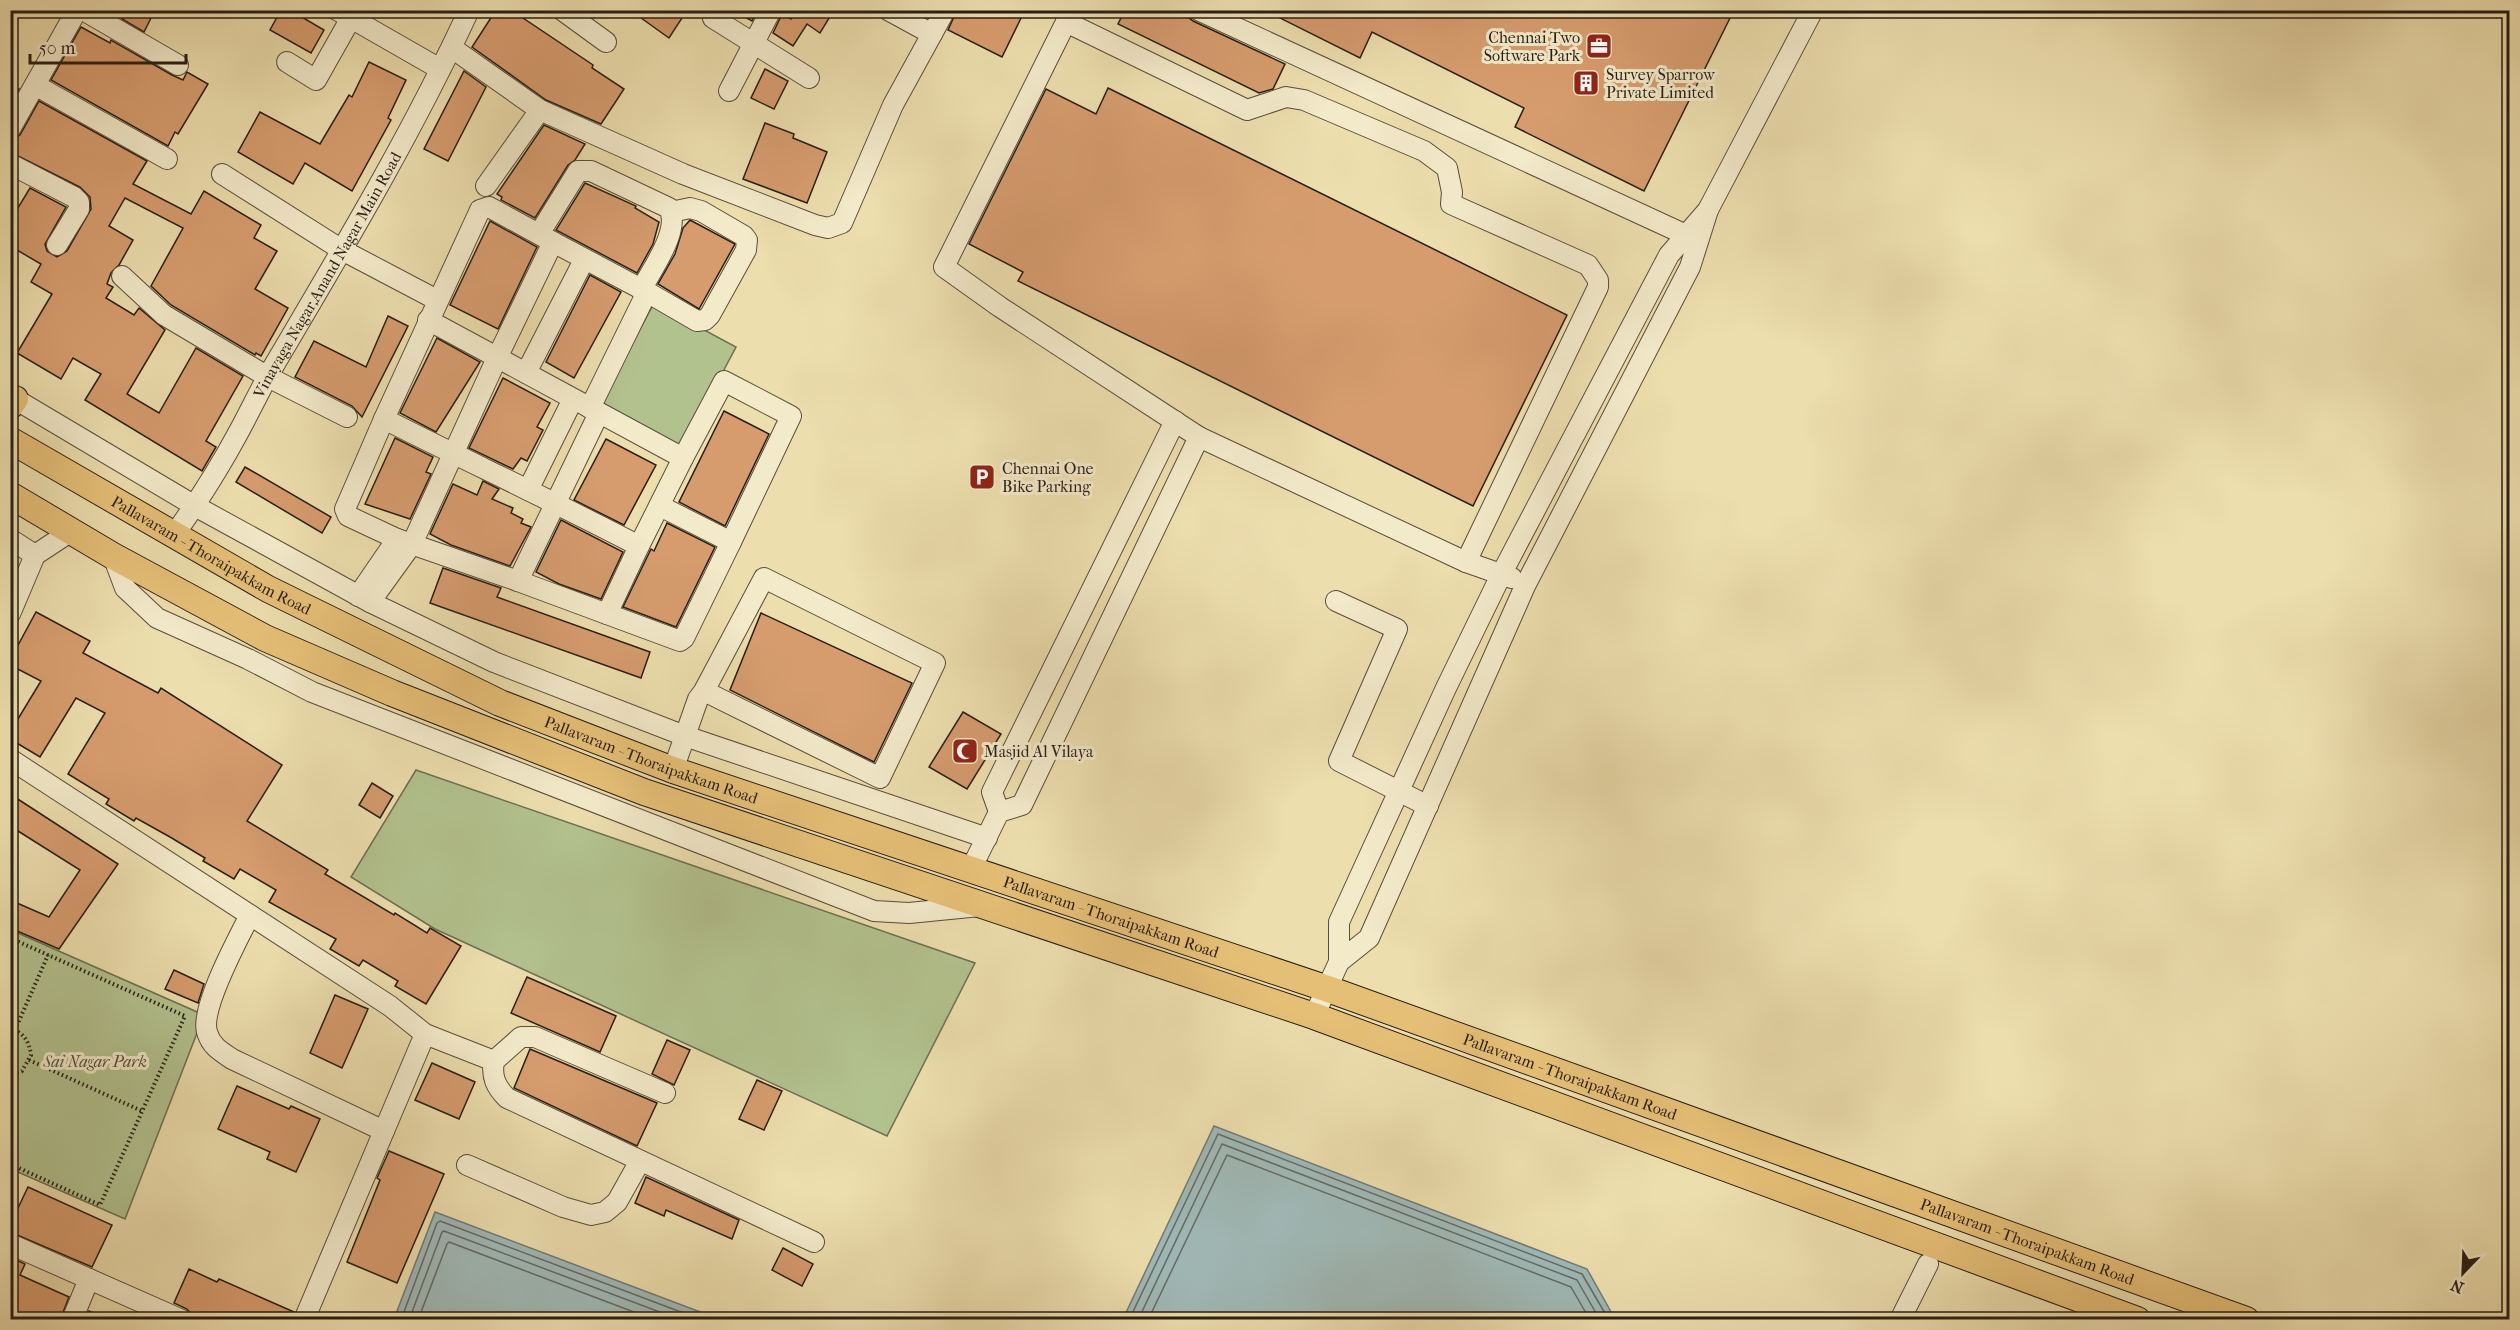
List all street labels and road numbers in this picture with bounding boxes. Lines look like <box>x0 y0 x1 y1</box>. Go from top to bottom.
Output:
street label: Vinayaga Nagar,Anand Nagar Main Road <box>249 148 405 402</box>
street label: Pallavaram - Thoraipakkam Road <box>108 492 314 619</box>
street label: Pallavaram - Thoraipakkam Road <box>542 712 761 808</box>
street label: Pallavaram - Thoraipakkam Road <box>1001 872 1222 962</box>
street label: Pallavaram - Thoraipakkam Road <box>1460 1030 1680 1124</box>
street label: Pallavaram - Thoraipakkam Road <box>1918 1194 2137 1289</box>

